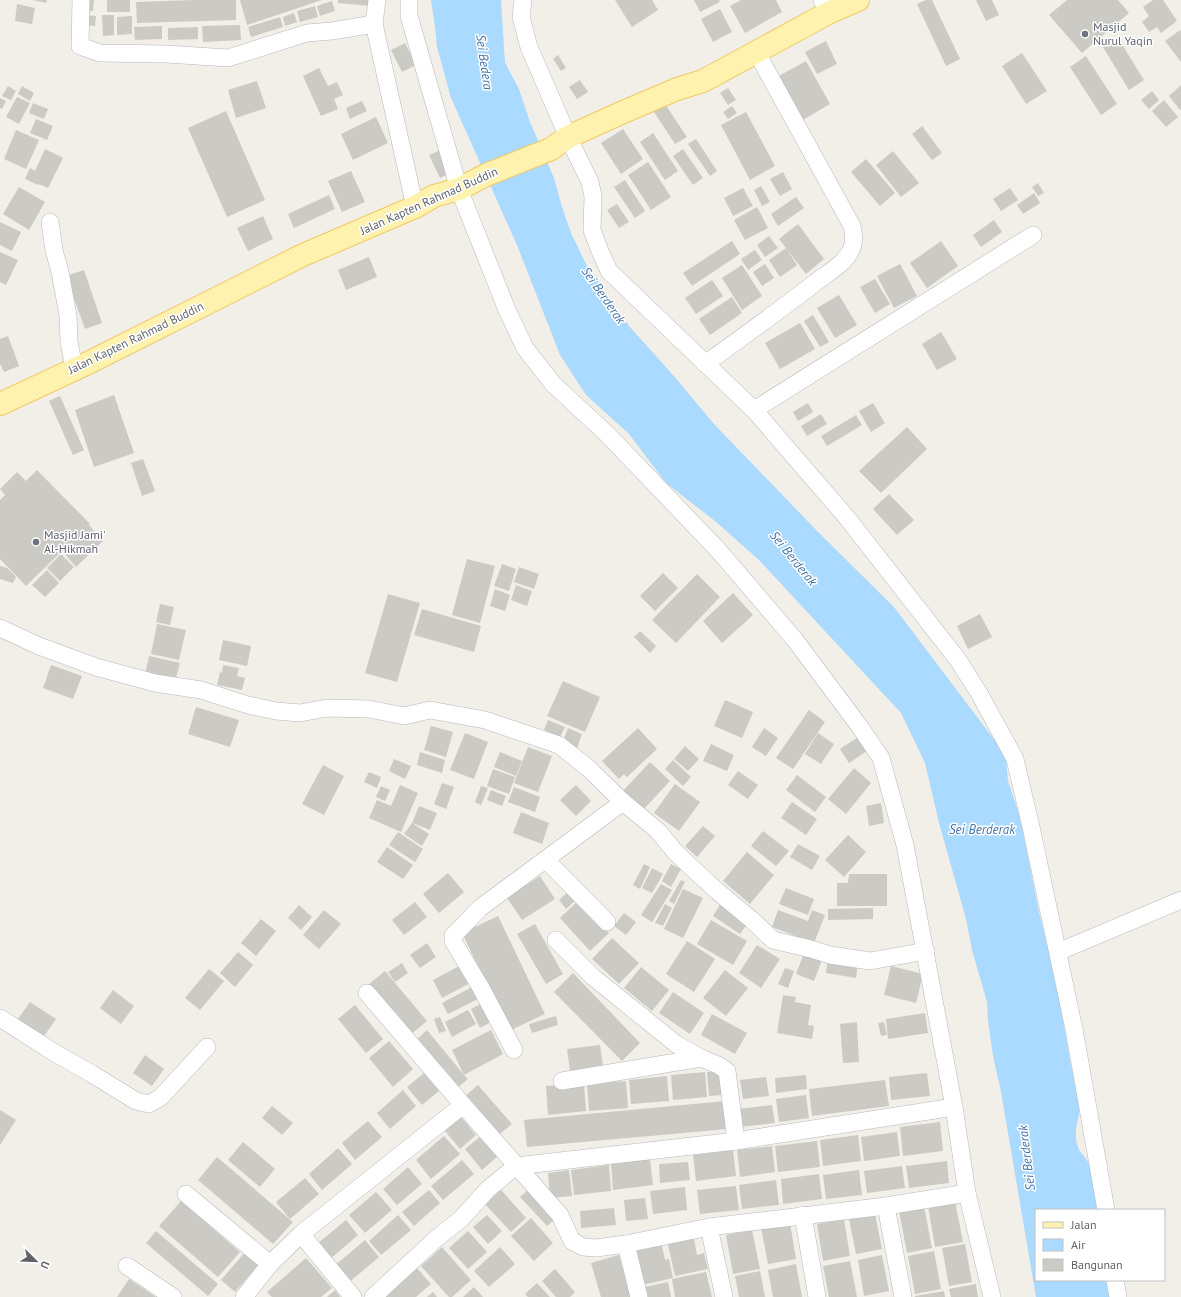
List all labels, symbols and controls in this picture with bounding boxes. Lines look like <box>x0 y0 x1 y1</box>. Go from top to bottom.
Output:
place label: Masjid Nurul Yaqin <box>1093 19 1152 48</box>
marker: Masjid Nurul Yaqin <box>1080 29 1090 39</box>
water label: Sei Bedera <box>472 33 497 92</box>
street label: Jalan Kapten Rahmad Buddin <box>357 163 500 238</box>
water label: Sei Berderak <box>578 263 630 328</box>
street label: Jalan Kapten Rahmad Buddin <box>65 298 206 377</box>
place label: Masjid Jami' Al-Hikmah <box>44 527 106 556</box>
water label: Sei Berderak <box>766 527 822 590</box>
marker: Masjid Jami' Al-Hikmah <box>31 537 41 547</box>
water label: Sei Berderak <box>949 821 1016 838</box>
water label: Sei Berderak <box>1014 1123 1039 1192</box>
legend <box>1035 1209 1165 1281</box>
text: Jalan <box>1070 1217 1096 1232</box>
text: Air <box>1071 1237 1085 1252</box>
north arrow <box>16 1241 56 1281</box>
text: Bangunan <box>1071 1257 1123 1272</box>
text: U <box>37 1259 53 1271</box>

